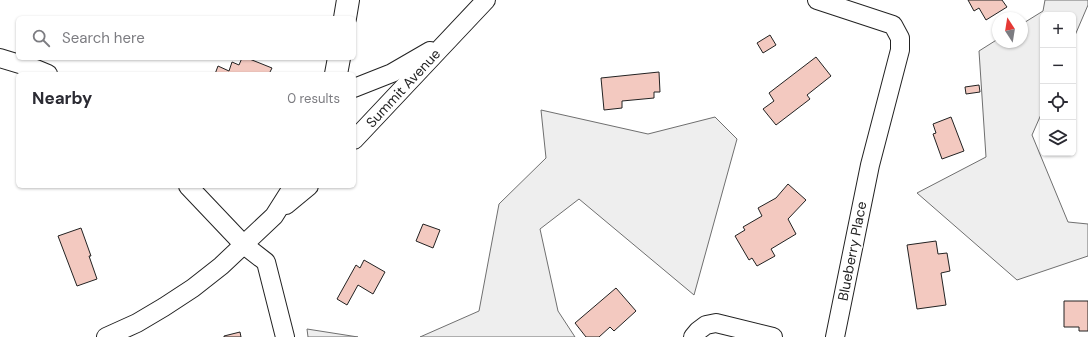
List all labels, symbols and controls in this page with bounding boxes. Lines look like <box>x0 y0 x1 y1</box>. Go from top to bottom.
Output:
north arrow <box>992 12 1028 48</box>
map controls <box>1040 12 1076 156</box>
button: + <box>1040 12 1076 48</box>
search box <box>16 16 356 60</box>
icon: search <box>30 27 52 49</box>
text: Search here <box>62 28 145 48</box>
street label: Summit Avenue <box>362 45 444 131</box>
button: − <box>1040 48 1076 84</box>
button: locate <box>1040 84 1076 120</box>
text: Nearby <box>32 87 92 109</box>
text: 0 results <box>287 90 340 107</box>
button: layers <box>1040 120 1076 156</box>
street label: Blueberry Place <box>834 200 870 302</box>

